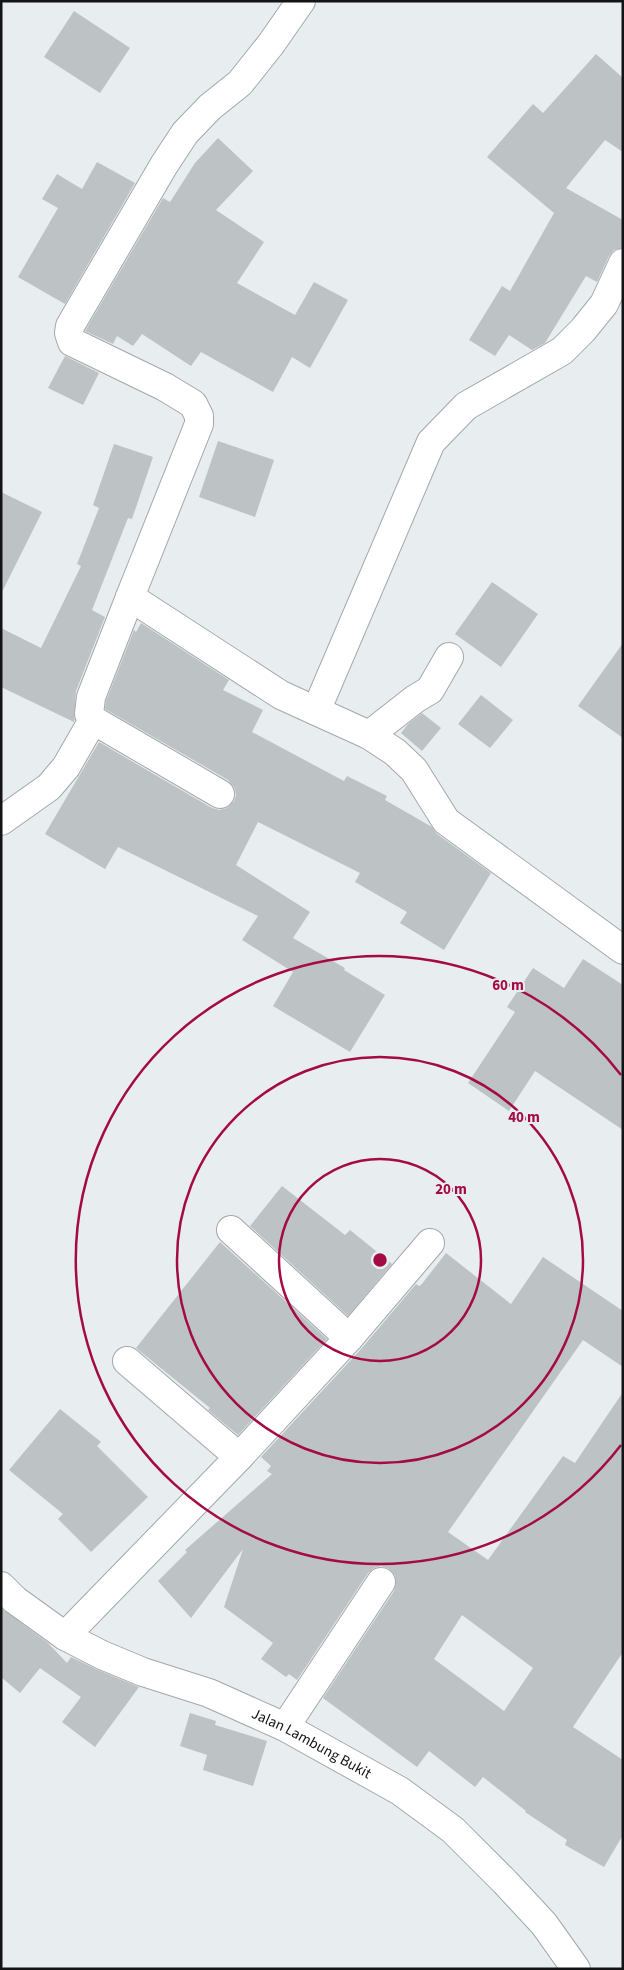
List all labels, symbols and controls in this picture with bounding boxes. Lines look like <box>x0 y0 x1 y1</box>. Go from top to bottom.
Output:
text: 60 m <box>492 975 524 996</box>
text: 40 m <box>508 1107 540 1128</box>
text: 20 m <box>435 1179 467 1200</box>
centre of rings <box>371 1251 389 1269</box>
street label: Jalan Lambung Bukit <box>248 1703 375 1784</box>

